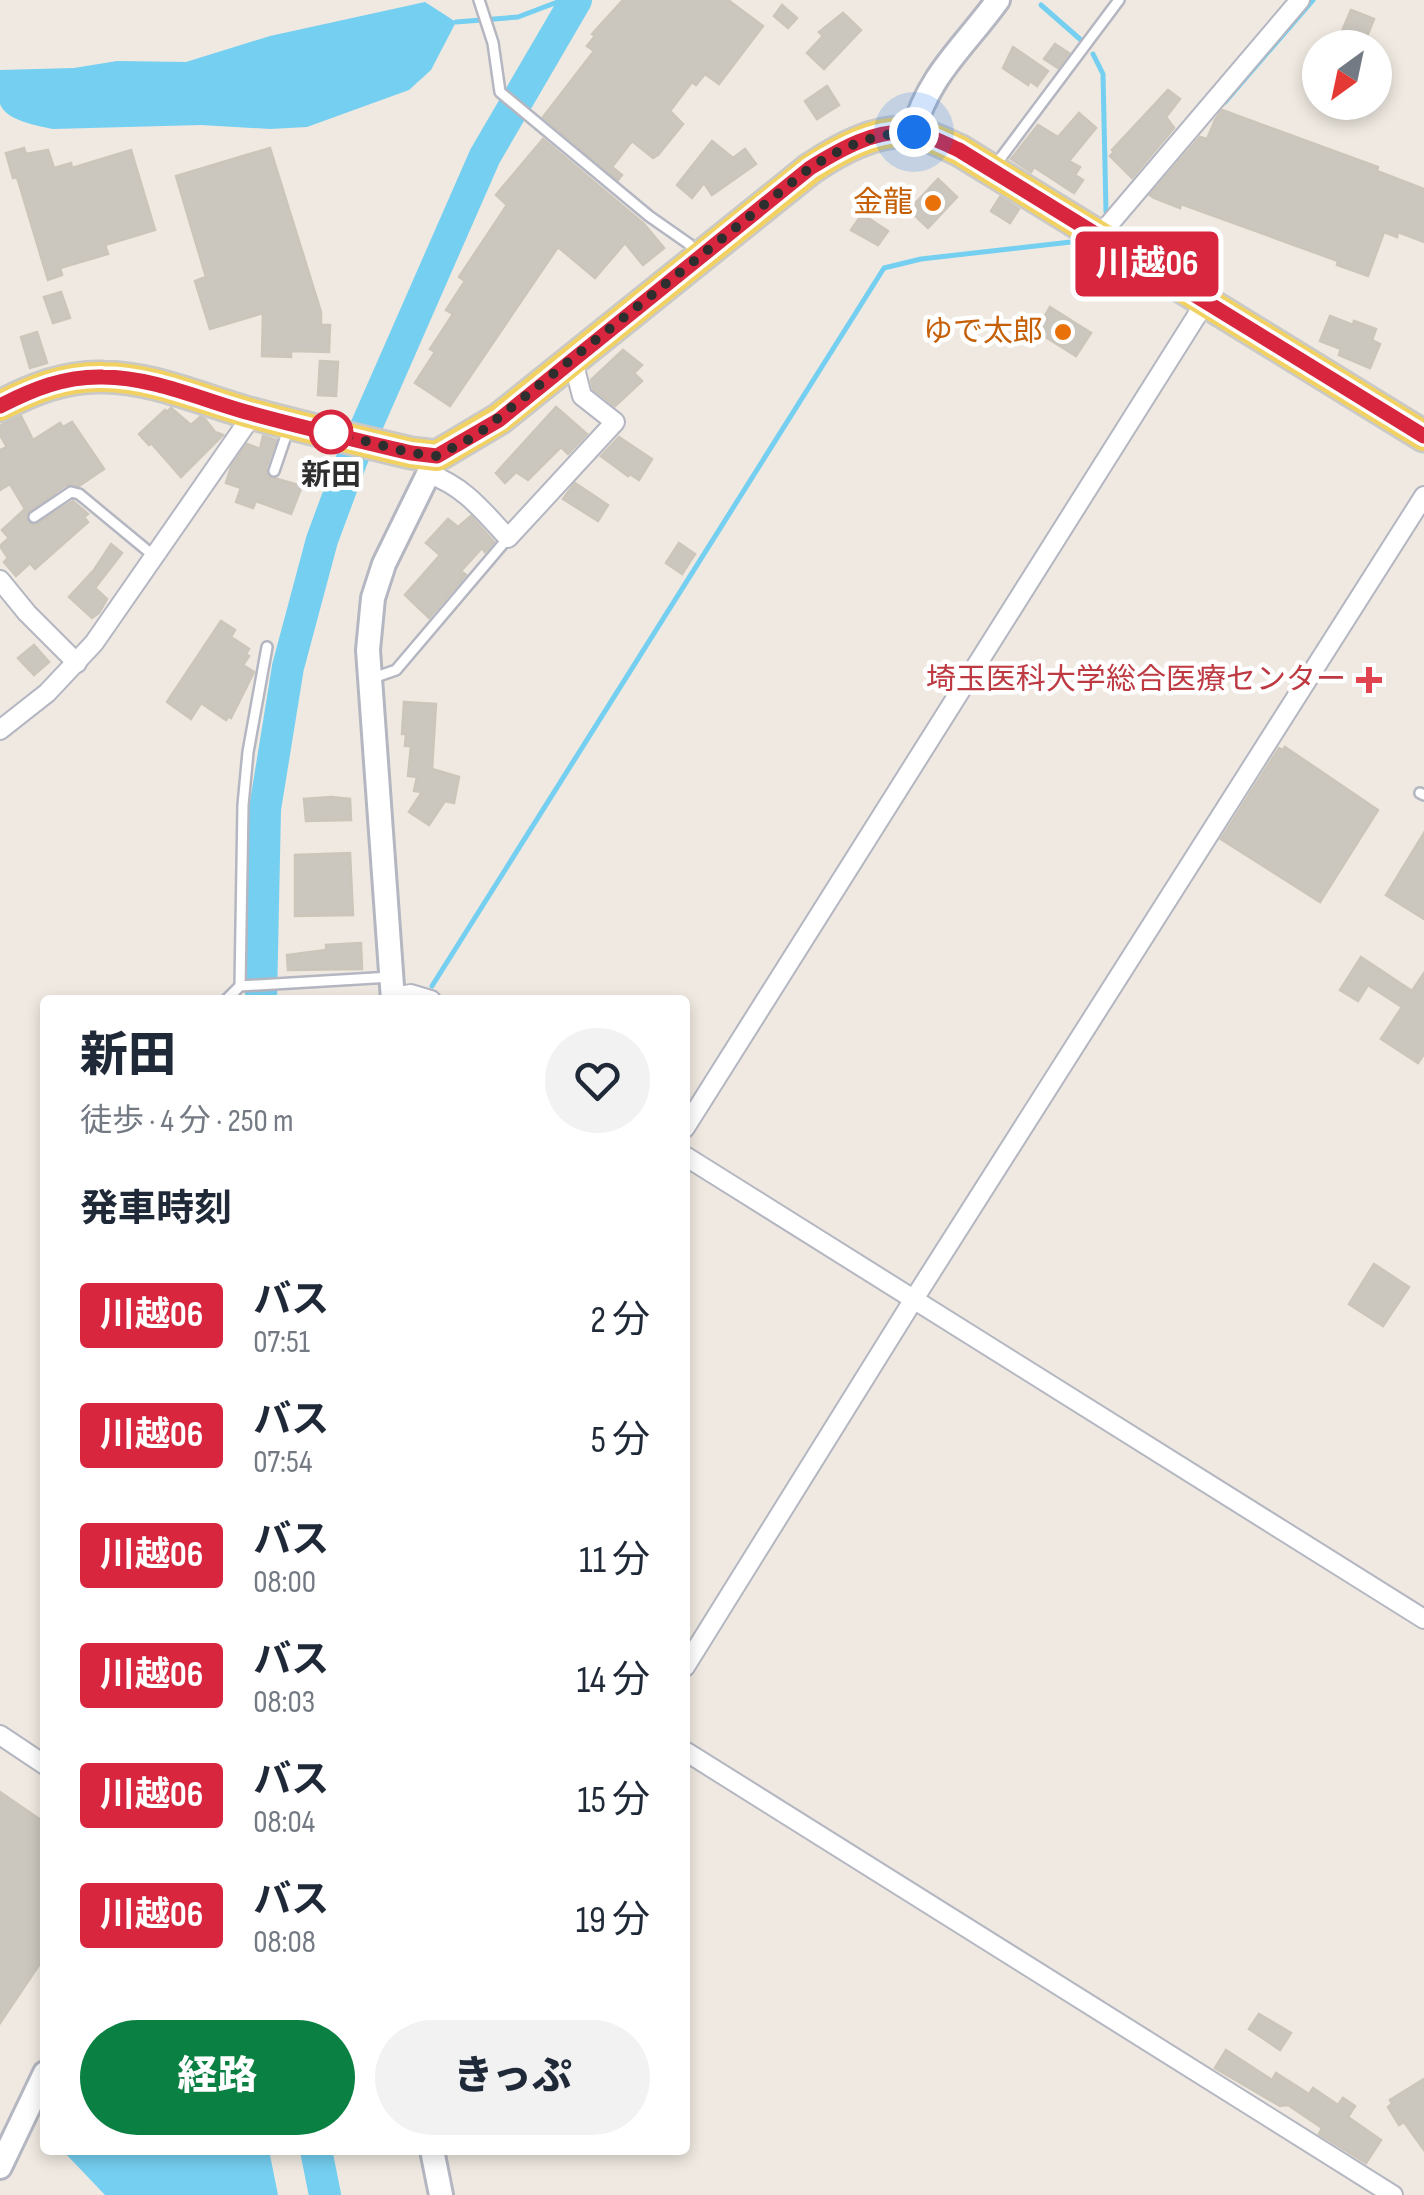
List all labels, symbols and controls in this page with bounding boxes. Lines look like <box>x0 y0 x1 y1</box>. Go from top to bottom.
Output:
north arrow <box>1302 30 1392 120</box>
map controls <box>1302 30 1392 120</box>
your location <box>889 107 939 157</box>
place label: 金龍 <box>853 185 913 221</box>
marker: 金龍 <box>922 192 944 214</box>
line badge: 川越06 <box>1077 232 1217 296</box>
text: 川越06 <box>1095 243 1199 286</box>
place label: ゆで太郎 <box>923 314 1043 350</box>
marker: ゆで太郎 <box>1052 321 1074 343</box>
marker: 新田 <box>310 411 352 453</box>
place label: 新田 <box>301 458 361 494</box>
place label: 埼玉医科大学総合医療センター <box>926 662 1346 698</box>
marker: 埼玉医科大学総合医療センター <box>1356 667 1382 693</box>
text: 新田 <box>80 1028 176 1085</box>
button: heart <box>545 1028 650 1133</box>
text: 徒歩 · 4 分 · 250 m <box>80 1102 293 1141</box>
text: 発車時刻 <box>80 1187 232 1232</box>
text: バス <box>253 1278 329 1323</box>
text: 川越06 <box>100 1294 203 1337</box>
text: 2 分 <box>590 1298 650 1343</box>
text: 07:51 <box>253 1323 310 1362</box>
text: バス <box>253 1398 329 1443</box>
text: 川越06 <box>100 1414 203 1457</box>
text: 5 分 <box>591 1418 650 1463</box>
text: 07:54 <box>253 1443 312 1482</box>
text: バス <box>253 1518 329 1563</box>
text: 川越06 <box>100 1534 203 1577</box>
text: 11 分 <box>579 1538 650 1583</box>
text: 08:00 <box>253 1563 316 1602</box>
text: バス <box>253 1638 329 1683</box>
text: 川越06 <box>100 1654 203 1697</box>
text: 14 分 <box>577 1658 650 1703</box>
text: 08:03 <box>253 1683 315 1722</box>
text: バス <box>253 1758 329 1803</box>
text: 川越06 <box>100 1774 203 1817</box>
text: 15 分 <box>577 1778 650 1823</box>
text: 08:04 <box>253 1803 315 1842</box>
text: バス <box>253 1878 329 1923</box>
text: 川越06 <box>100 1894 203 1937</box>
text: 19 分 <box>576 1898 650 1943</box>
text: 08:08 <box>253 1923 316 1962</box>
button: 経路 <box>80 2020 355 2135</box>
button: きっぷ <box>375 2020 650 2135</box>

